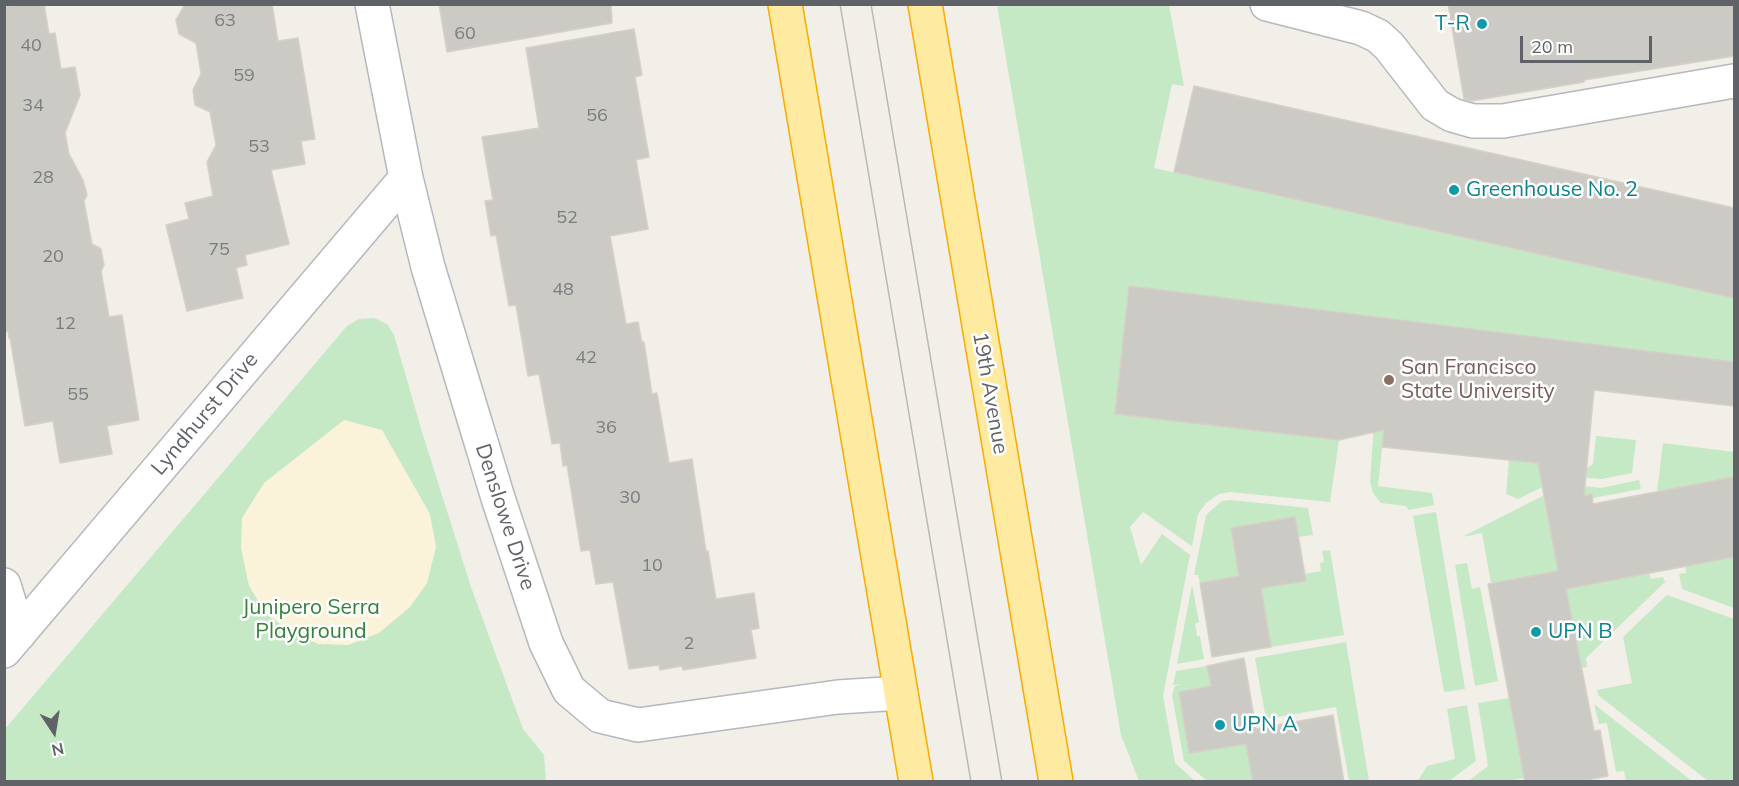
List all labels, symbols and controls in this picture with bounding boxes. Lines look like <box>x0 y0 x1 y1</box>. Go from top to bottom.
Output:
house number: 63 <box>214 10 236 32</box>
place label: T-R <box>1435 11 1470 37</box>
marker: T-R <box>1475 17 1489 31</box>
house number: 60 <box>454 23 476 45</box>
scale bar <box>1523 24 1655 62</box>
house number: 40 <box>20 35 42 57</box>
text: 20 m <box>1531 35 1573 58</box>
house number: 59 <box>233 65 255 87</box>
house number: 34 <box>22 95 44 117</box>
house number: 56 <box>586 105 608 127</box>
house number: 53 <box>248 136 270 158</box>
house number: 28 <box>32 167 54 189</box>
place label: Greenhouse No. 2 <box>1466 177 1638 203</box>
marker: Greenhouse No. 2 <box>1447 183 1461 197</box>
house number: 52 <box>556 207 578 229</box>
house number: 75 <box>208 239 230 261</box>
house number: 20 <box>42 246 64 268</box>
house number: 48 <box>552 279 574 301</box>
house number: 12 <box>54 313 76 335</box>
street label: 19th Avenue <box>967 330 1013 456</box>
house number: 42 <box>575 347 597 369</box>
street label: Lyndhurst Drive <box>146 348 264 480</box>
place label: San Francisco State University <box>1401 355 1555 405</box>
marker: San Francisco State University <box>1382 373 1396 387</box>
house number: 55 <box>67 384 89 406</box>
house number: 36 <box>595 417 617 439</box>
street label: Denslowe Drive <box>469 441 541 593</box>
house number: 30 <box>619 487 641 509</box>
house number: 10 <box>641 555 663 577</box>
park label: Junipero Serra Playground <box>242 595 380 645</box>
place label: UPN B <box>1548 619 1612 645</box>
marker: UPN B <box>1529 625 1543 639</box>
house number: 2 <box>684 633 694 655</box>
north arrow <box>24 702 84 762</box>
place label: UPN A <box>1232 712 1298 738</box>
marker: UPN A <box>1213 718 1227 732</box>
text: N <box>50 739 66 761</box>

